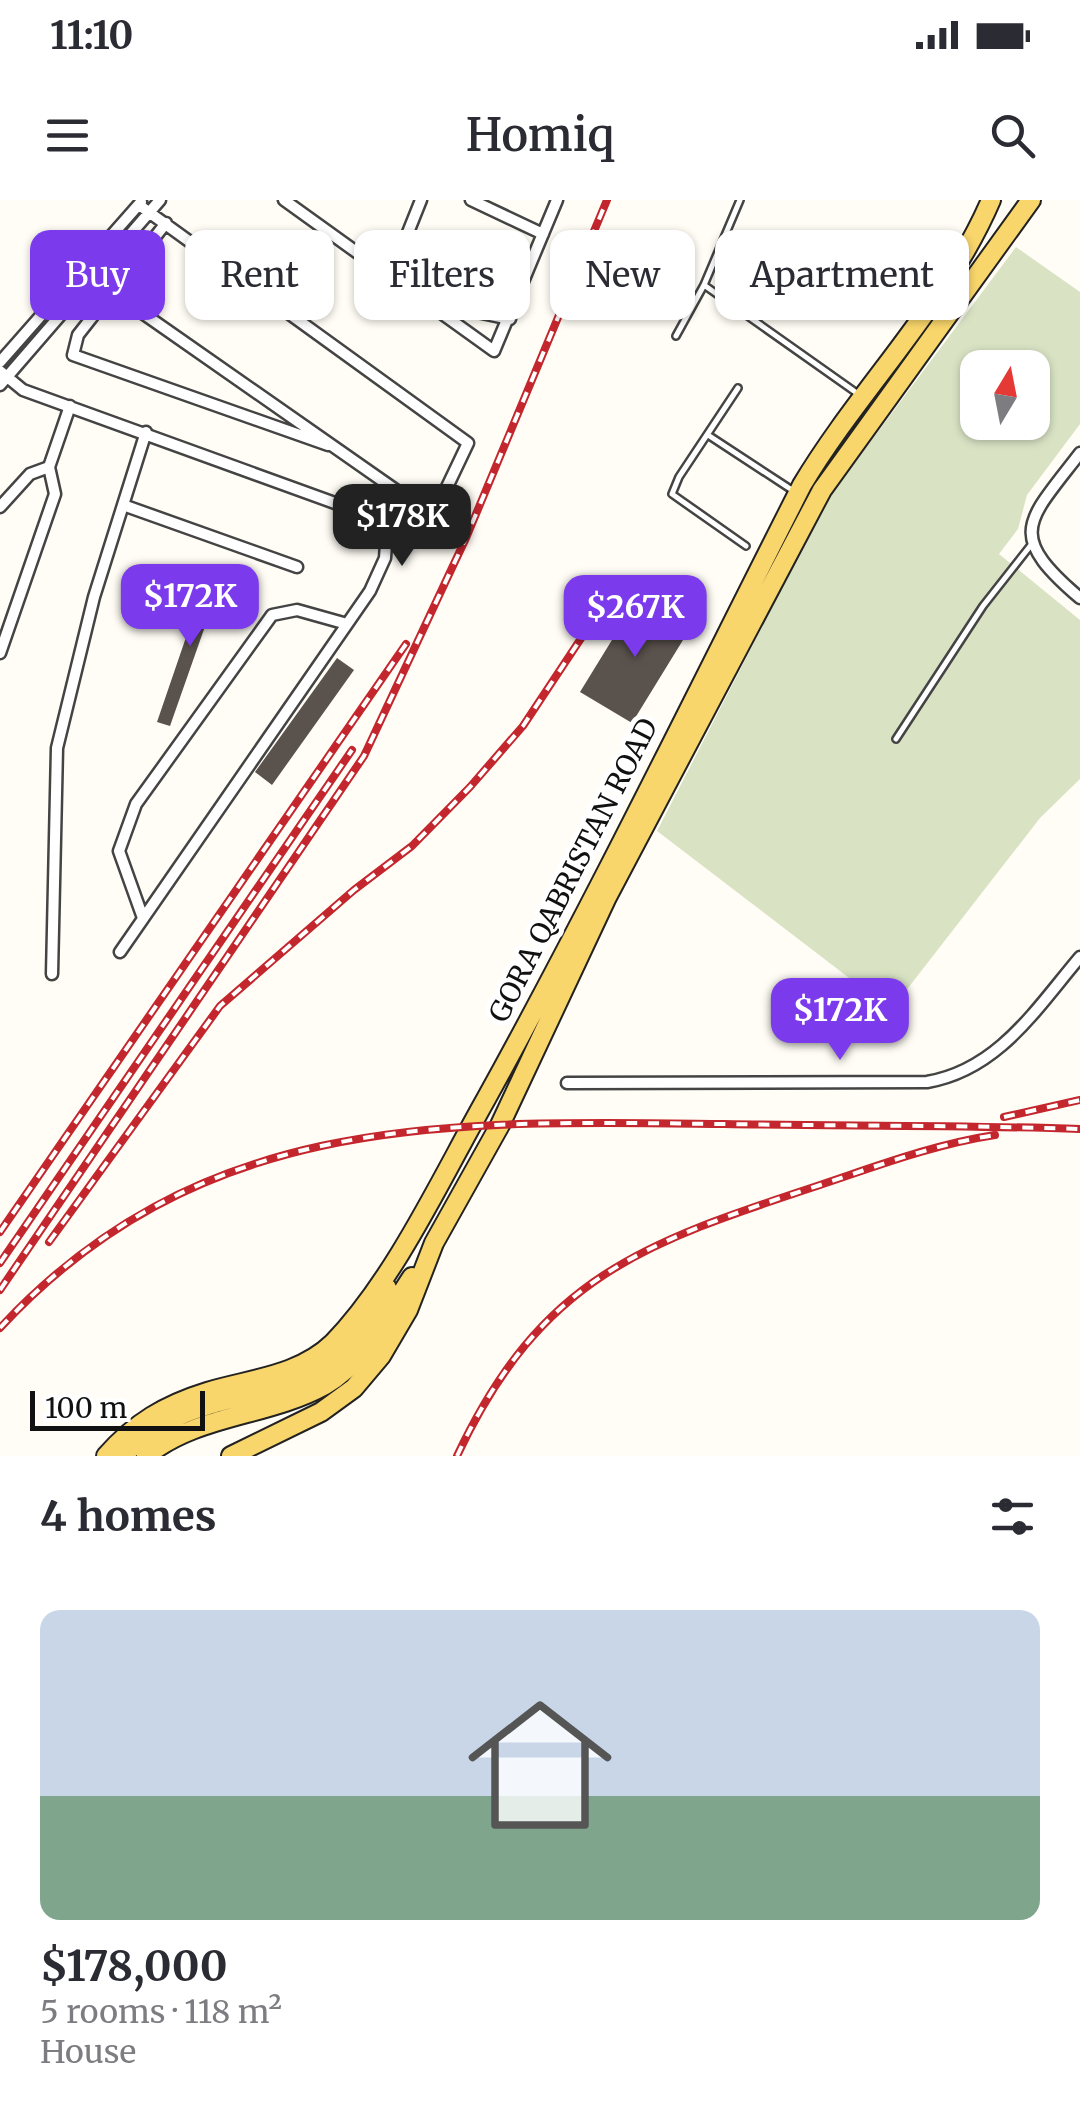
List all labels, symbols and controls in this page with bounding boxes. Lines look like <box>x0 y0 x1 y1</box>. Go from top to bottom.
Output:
text: 11:10 <box>50 12 133 59</box>
text: Homiq <box>466 107 614 163</box>
icon: menu <box>40 108 95 163</box>
icon: search <box>985 108 1040 163</box>
chip: Buy <box>30 230 165 320</box>
chip: Rent <box>185 230 334 320</box>
chip: Filters <box>354 230 530 320</box>
chip: New <box>550 230 695 320</box>
chip: Apartment <box>715 230 969 320</box>
north arrow <box>960 350 1050 440</box>
map controls <box>960 350 1050 440</box>
pin: $178K <box>332 484 472 569</box>
text: $178K <box>355 496 449 536</box>
pin: $172K <box>120 564 260 649</box>
pin: $267K <box>565 575 705 660</box>
text: $172K <box>143 576 237 616</box>
text: $267K <box>586 587 684 627</box>
street label: GORA QABRISTAN ROAD <box>481 712 665 1028</box>
pin: $172K <box>770 978 910 1063</box>
text: $172K <box>793 990 887 1030</box>
scale bar <box>30 1386 205 1430</box>
text: 100 m <box>45 1390 127 1426</box>
icon: filters <box>985 1489 1040 1544</box>
text: 4 homes <box>40 1490 217 1542</box>
icon: home <box>450 1675 630 1855</box>
text: $178,000 <box>40 1940 228 1992</box>
text: 5 rooms · 118 m² <box>40 1992 282 2032</box>
text: House <box>40 2032 136 2072</box>

